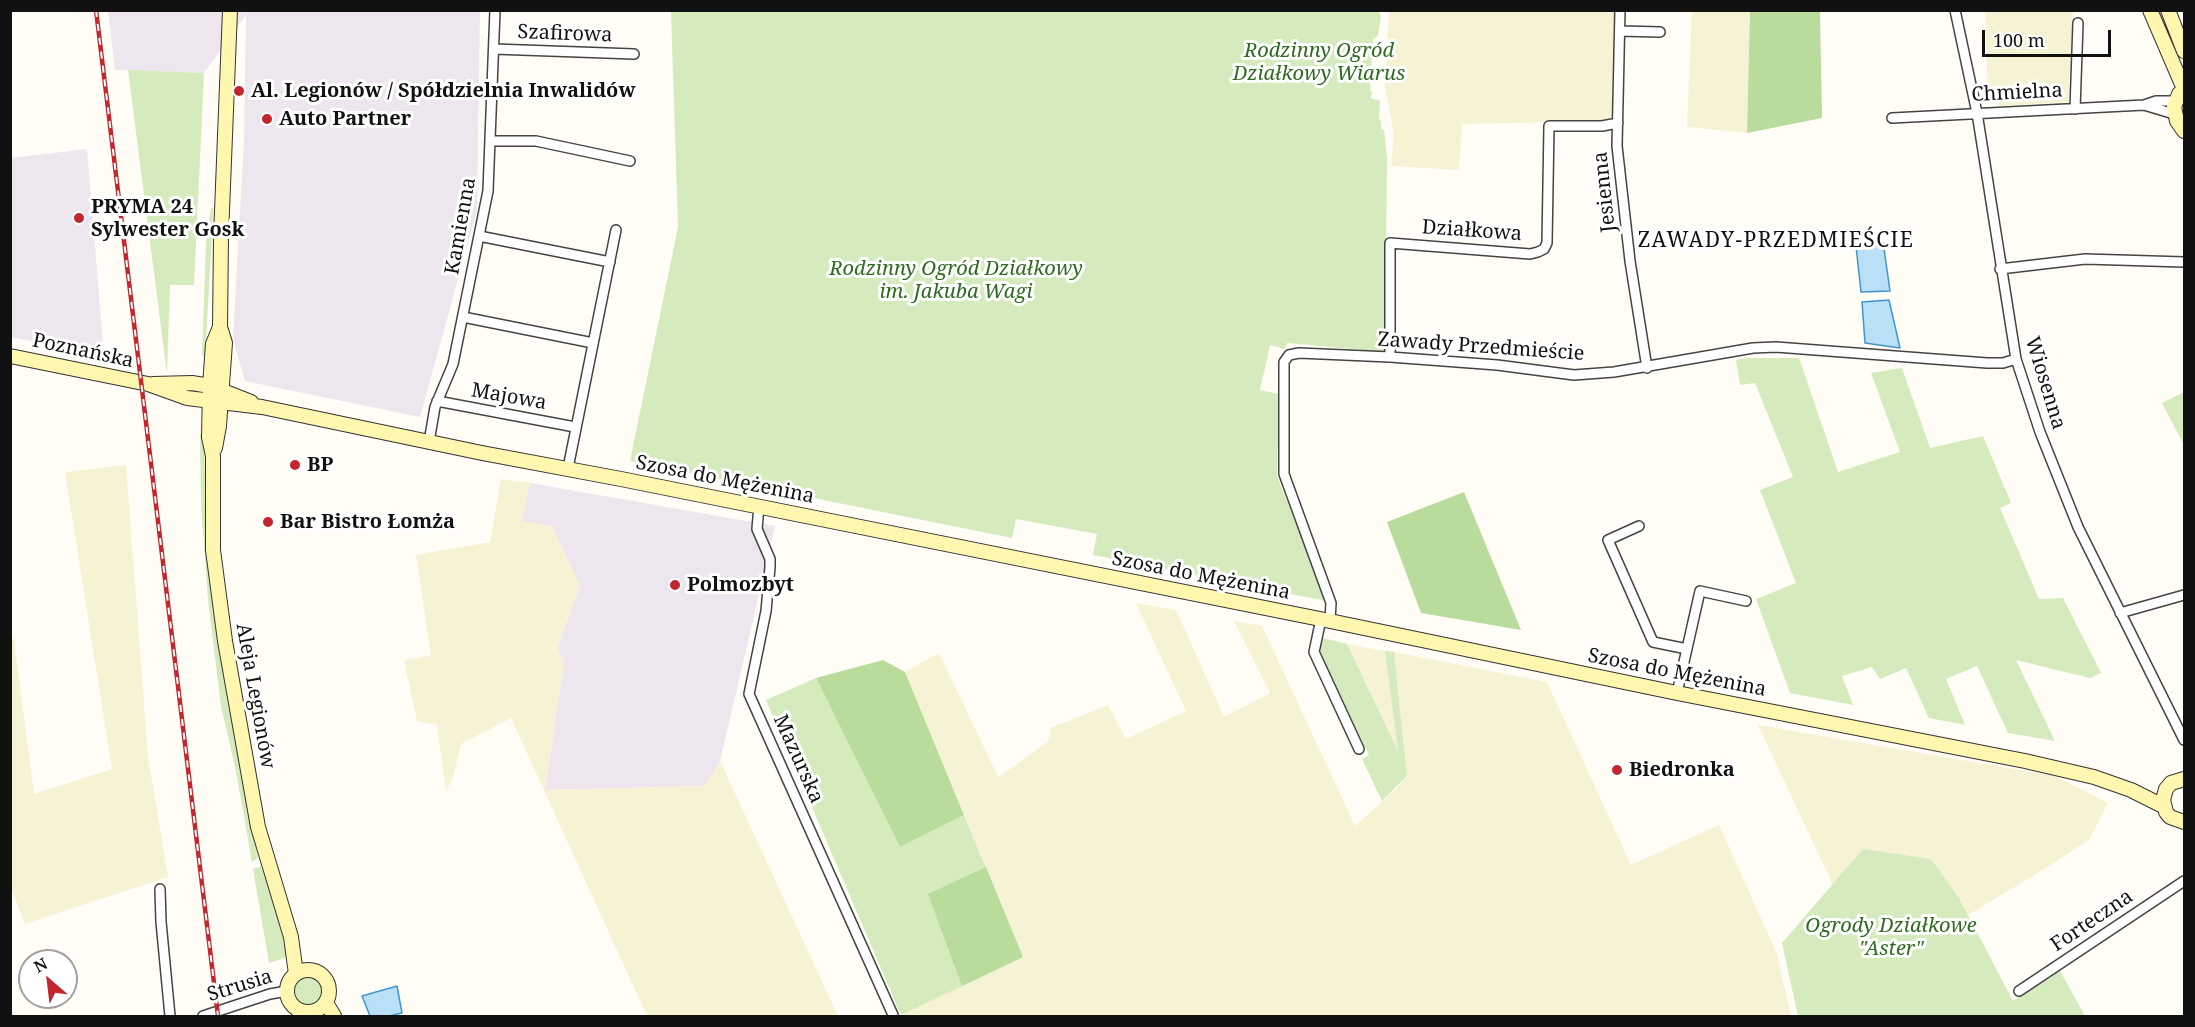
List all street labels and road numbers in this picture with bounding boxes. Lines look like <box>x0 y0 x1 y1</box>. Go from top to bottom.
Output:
street label: Szafirowa <box>517 20 613 48</box>
street label: Chmielna <box>1971 79 2063 107</box>
street label: Jesienna <box>1589 150 1621 234</box>
street label: Kamienna <box>441 176 481 276</box>
street label: Działkowa <box>1421 216 1523 246</box>
street label: Zawady Przedmieście <box>1377 328 1585 366</box>
street label: Poznańska <box>30 329 136 373</box>
street label: Wiosenna <box>2020 334 2070 432</box>
street label: Majowa <box>469 379 549 415</box>
street label: Szosa do Mężenina <box>634 451 816 509</box>
street label: Szosa do Mężenina <box>1110 547 1292 605</box>
street label: Aleja Legionów <box>230 622 280 770</box>
street label: Szosa do Mężenina <box>1586 644 1768 702</box>
street label: Mazurska <box>768 711 828 807</box>
street label: Forteczna <box>2046 885 2138 957</box>
street label: Strusia <box>205 965 275 1007</box>

